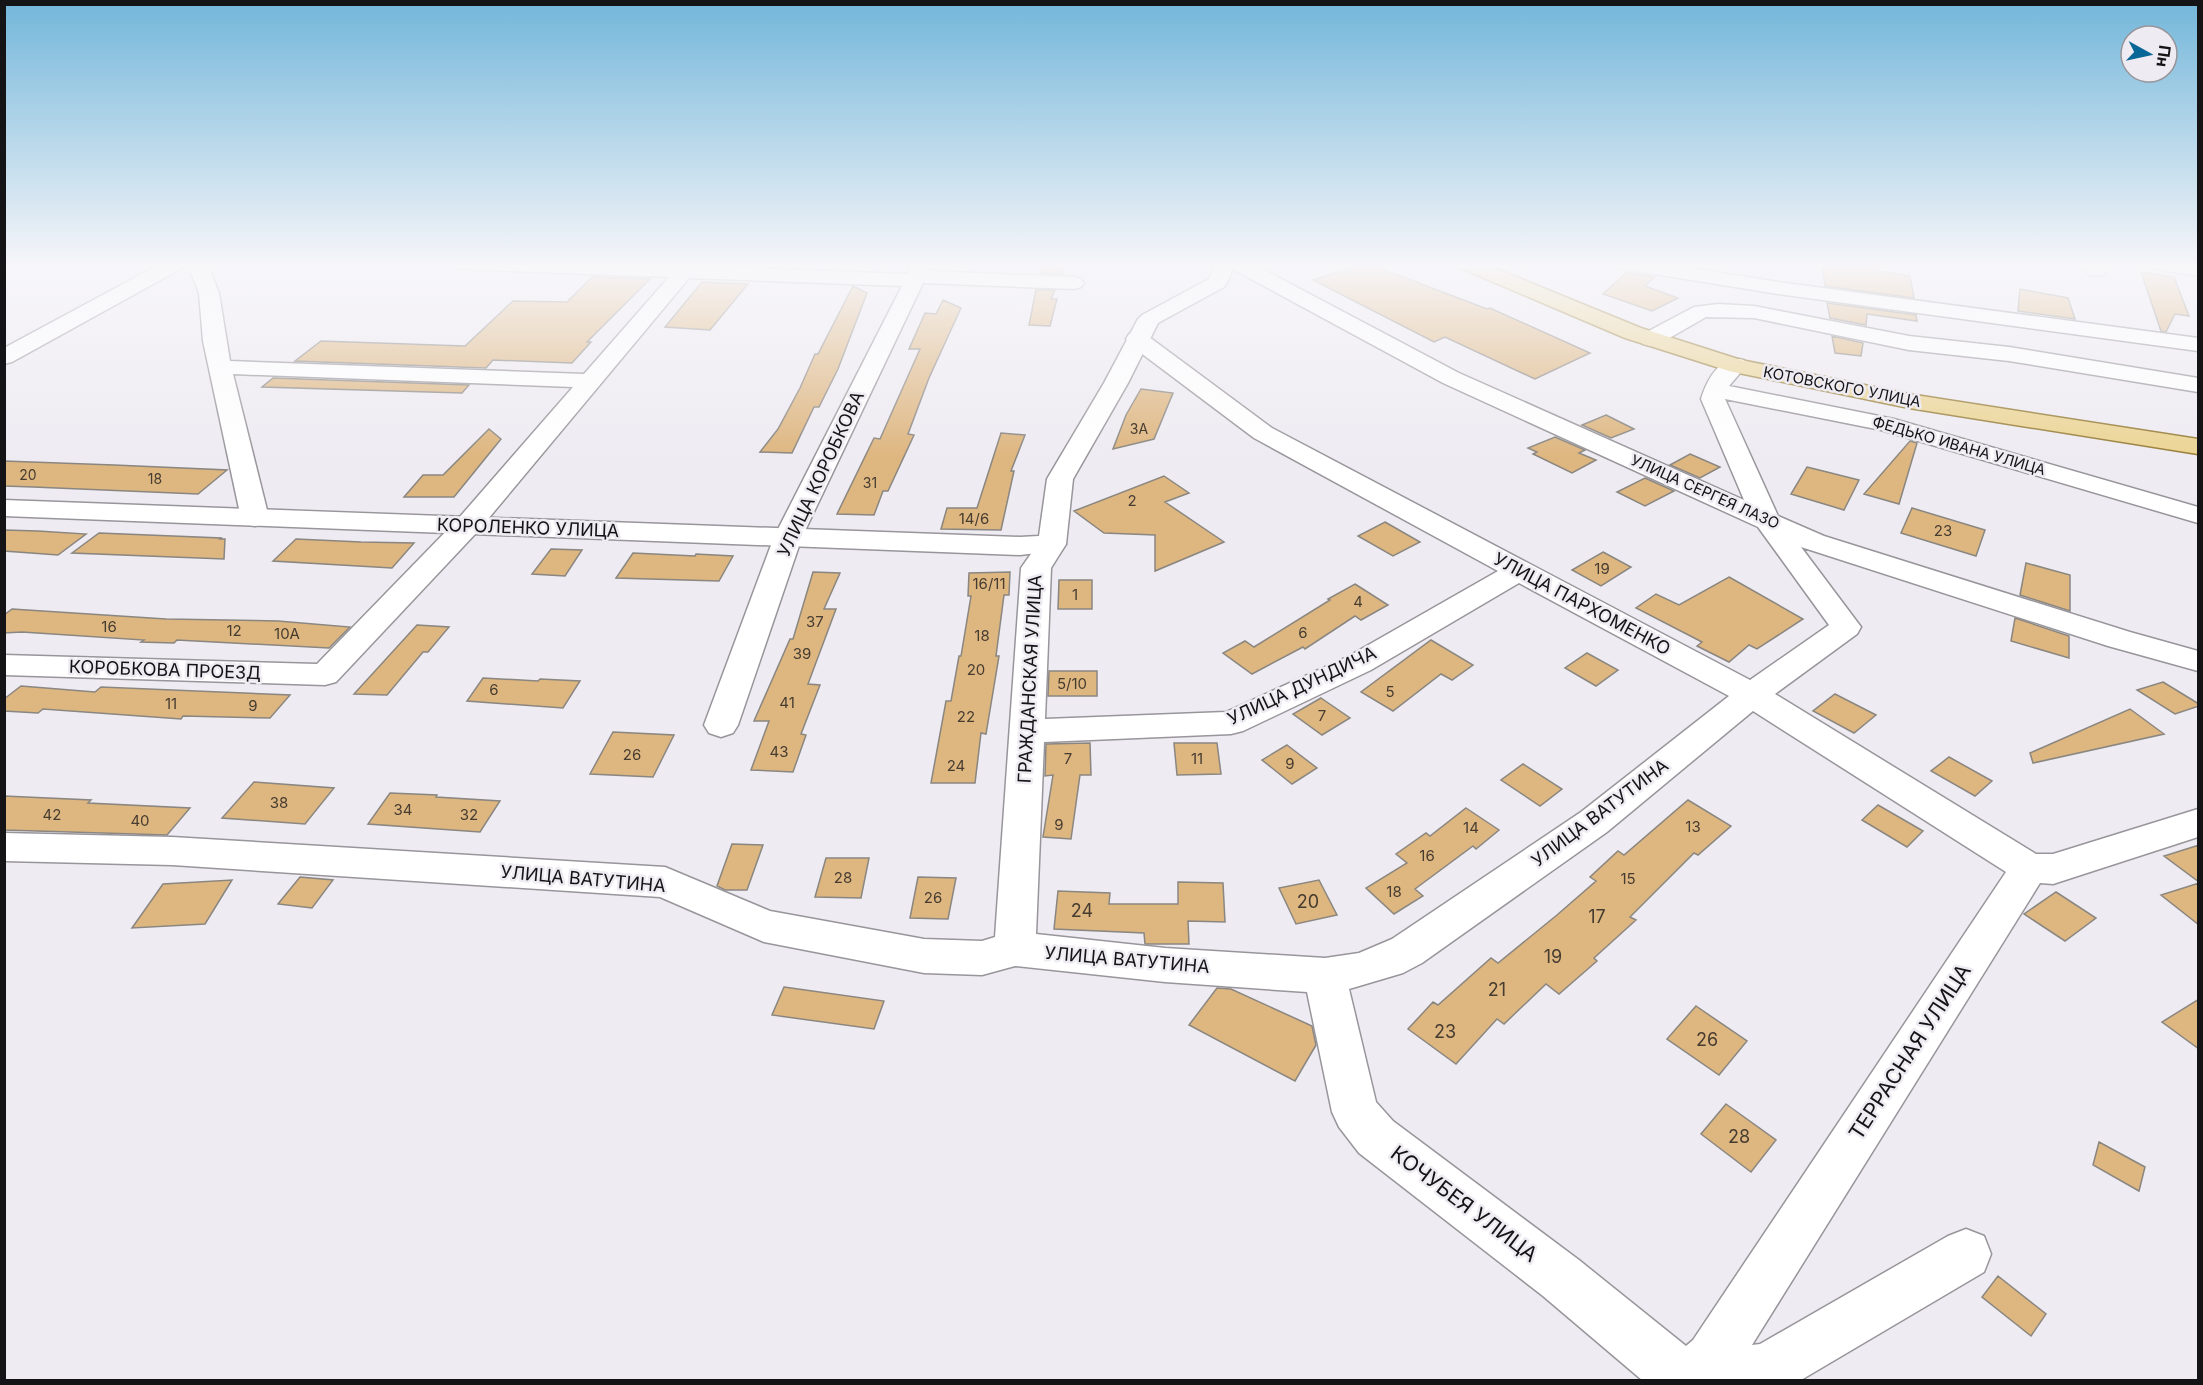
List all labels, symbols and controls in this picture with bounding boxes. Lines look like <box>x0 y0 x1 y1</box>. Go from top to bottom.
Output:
north arrow <box>2119 24 2179 84</box>
text: Пн <box>2152 44 2175 68</box>
street label: КОТОВСКОГО УЛИЦА <box>1762 362 1923 411</box>
street label: УЛИЦА КОРОБКОВА <box>773 388 868 560</box>
street label: ФЕДЬКО ИВАНА УЛИЦА <box>1870 412 2048 479</box>
house number: 3А <box>1130 420 1148 437</box>
street label: УЛИЦА СЕРГЕЯ ЛАЗО <box>1628 450 1783 533</box>
house number: 20 <box>19 466 37 483</box>
house number: 18 <box>148 470 162 487</box>
house number: 31 <box>863 474 877 491</box>
house number: 2 <box>1127 491 1137 510</box>
house number: 14/6 <box>959 509 989 528</box>
street label: КОРОЛЕНКО УЛИЦА <box>437 514 619 541</box>
house number: 23 <box>1934 521 1952 540</box>
street label: УЛИЦА ПАРХОМЕНКО <box>1490 548 1674 659</box>
house number: 19 <box>1594 559 1610 578</box>
house number: 16/11 <box>972 574 1006 593</box>
street label: ГРАЖДАНСКАЯ УЛИЦА <box>1014 574 1045 784</box>
house number: 1 <box>1072 585 1078 604</box>
house number: 4 <box>1353 592 1363 611</box>
house number: 37 <box>806 612 824 631</box>
house number: 16 <box>101 617 117 636</box>
house number: 12 <box>226 621 242 640</box>
house number: 6 <box>1298 623 1308 642</box>
house number: 10А <box>274 624 300 643</box>
house number: 18 <box>974 626 990 645</box>
street label: УЛИЦА ДУНДИЧА <box>1224 642 1379 729</box>
house number: 39 <box>793 644 811 663</box>
street label: КОРОБКОВА ПРОЕЗД <box>69 656 261 683</box>
house number: 20 <box>967 660 985 679</box>
house number: 5/10 <box>1057 674 1087 693</box>
house number: 6 <box>489 680 499 699</box>
house number: 5 <box>1385 682 1395 701</box>
house number: 41 <box>779 693 795 712</box>
house number: 11 <box>165 694 177 713</box>
house number: 9 <box>248 696 258 715</box>
house number: 7 <box>1318 706 1326 725</box>
house number: 22 <box>957 707 975 726</box>
house number: 43 <box>770 742 788 761</box>
house number: 26 <box>623 745 641 764</box>
house number: 7 <box>1064 749 1072 768</box>
house number: 11 <box>1191 749 1203 768</box>
house number: 9 <box>1285 754 1295 773</box>
street label: УЛИЦА ВАТУТИНА <box>1527 754 1672 871</box>
house number: 24 <box>947 756 965 775</box>
house number: 38 <box>270 793 288 812</box>
house number: 34 <box>394 800 412 819</box>
house number: 42 <box>43 805 61 824</box>
house number: 32 <box>460 805 478 824</box>
house number: 40 <box>130 811 150 830</box>
house number: 9 <box>1054 815 1064 834</box>
house number: 13 <box>1685 817 1701 836</box>
house number: 14 <box>1463 818 1479 837</box>
house number: 16 <box>1419 846 1435 865</box>
street label: УЛИЦА ВАТУТИНА <box>500 861 667 896</box>
house number: 28 <box>834 868 852 887</box>
house number: 15 <box>1620 869 1636 888</box>
house number: 18 <box>1386 882 1402 901</box>
house number: 26 <box>924 888 942 907</box>
house number: 20 <box>1297 891 1319 912</box>
house number: 24 <box>1071 900 1093 921</box>
house number: 17 <box>1588 906 1606 927</box>
street label: УЛИЦА ВАТУТИНА <box>1044 942 1211 977</box>
house number: 19 <box>1544 946 1562 967</box>
street label: ТЕРРАСНАЯ УЛИЦА <box>1843 959 1976 1144</box>
house number: 21 <box>1488 979 1506 1000</box>
house number: 23 <box>1434 1021 1456 1042</box>
house number: 26 <box>1696 1029 1718 1050</box>
house number: 28 <box>1728 1126 1750 1147</box>
street label: КОЧУБЕЯ УЛИЦА <box>1386 1140 1543 1267</box>

